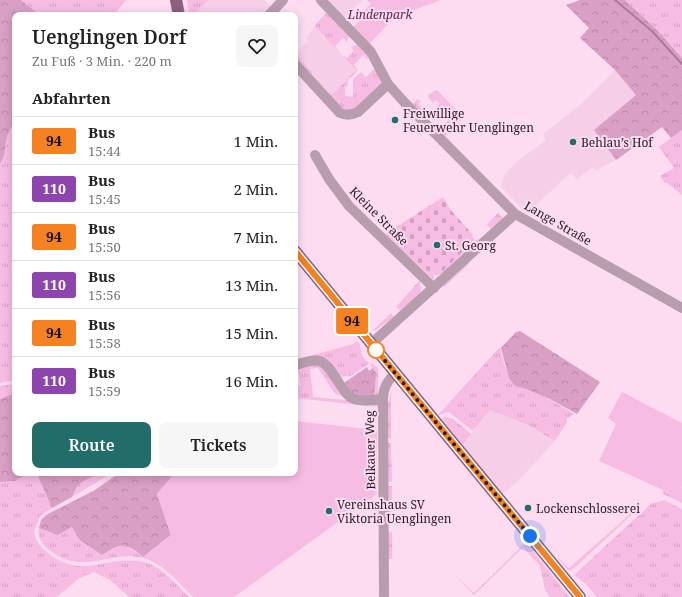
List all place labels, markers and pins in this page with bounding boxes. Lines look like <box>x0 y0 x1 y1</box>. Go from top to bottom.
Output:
place label: Freiwillige Feuerwehr Uenglingen <box>403 105 534 136</box>
marker: Freiwillige Feuerwehr Uenglingen <box>390 115 400 125</box>
place label: Behlau’s Hof <box>581 134 654 151</box>
marker: Behlau’s Hof <box>568 137 578 147</box>
place label: St. Georg <box>445 237 496 254</box>
marker: St. Georg <box>432 240 442 250</box>
unlabelled marker <box>367 341 385 359</box>
place label: Vereinshaus SV Viktoria Uenglingen <box>337 496 452 527</box>
place label: Lockenschlosserei <box>536 500 640 517</box>
marker: Lockenschlosserei <box>523 503 533 513</box>
marker: Vereinshaus SV Viktoria Uenglingen <box>324 506 334 516</box>

